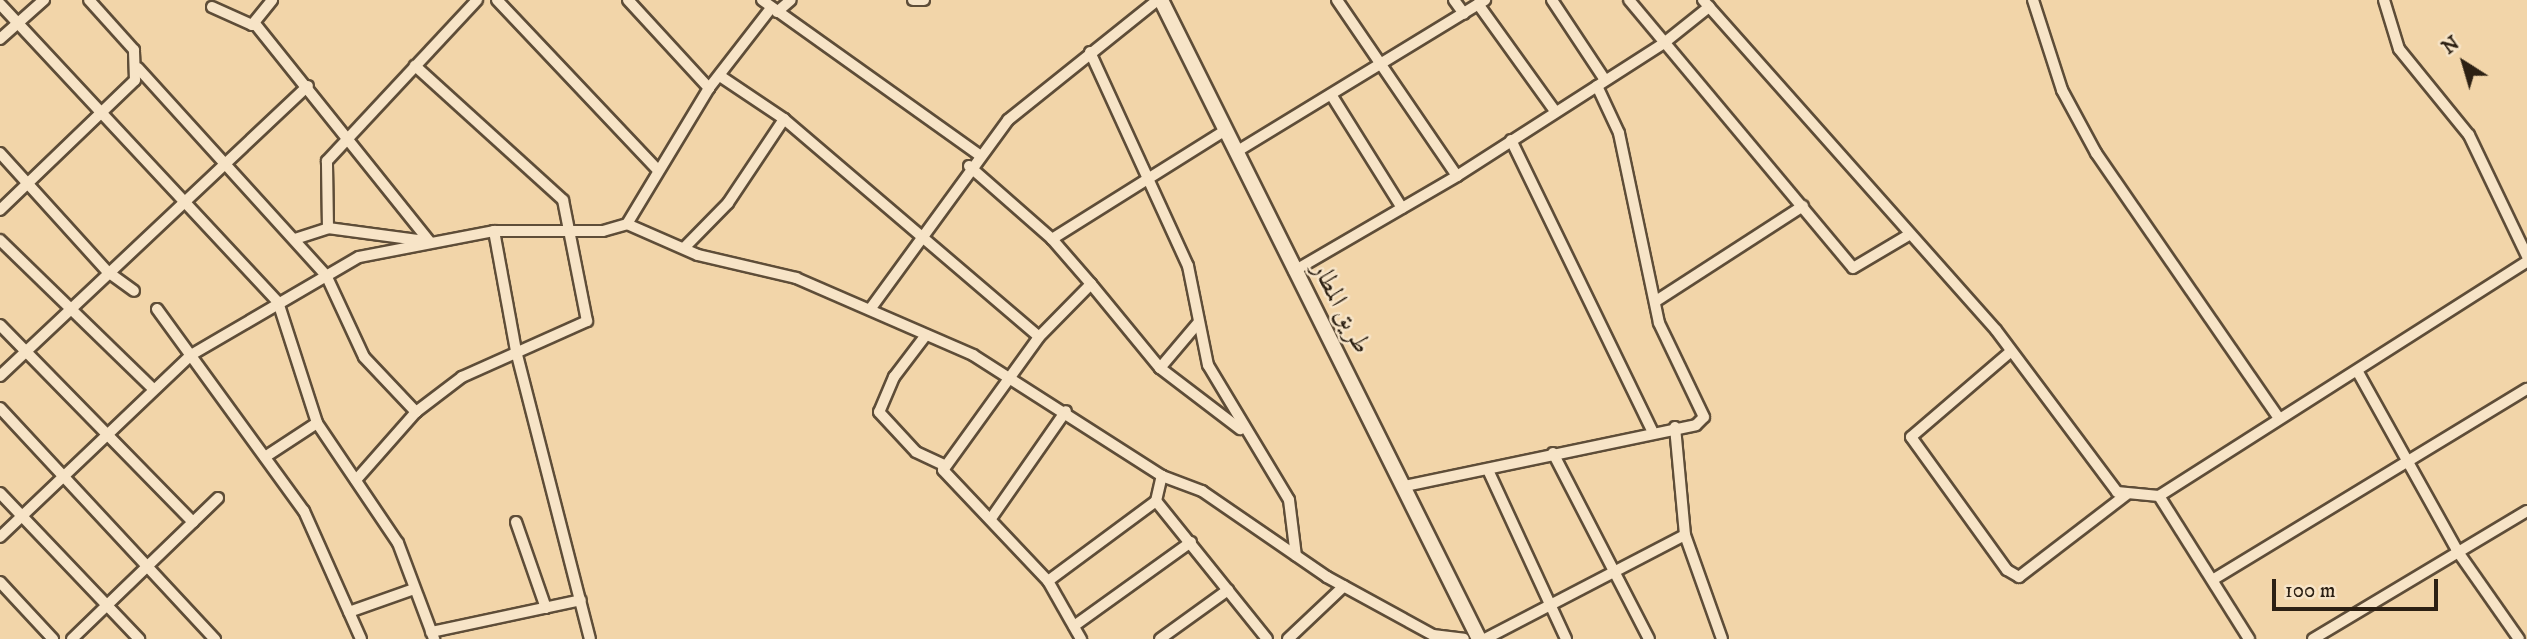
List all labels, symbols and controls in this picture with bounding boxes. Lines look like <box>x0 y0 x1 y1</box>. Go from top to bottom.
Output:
north arrow <box>2429 28 2499 98</box>
text: N <box>2438 32 2464 60</box>
street label: طريق المطار <box>1305 257 1377 359</box>
scale bar <box>2275 566 2441 610</box>
text: 100 m <box>2285 578 2336 604</box>

